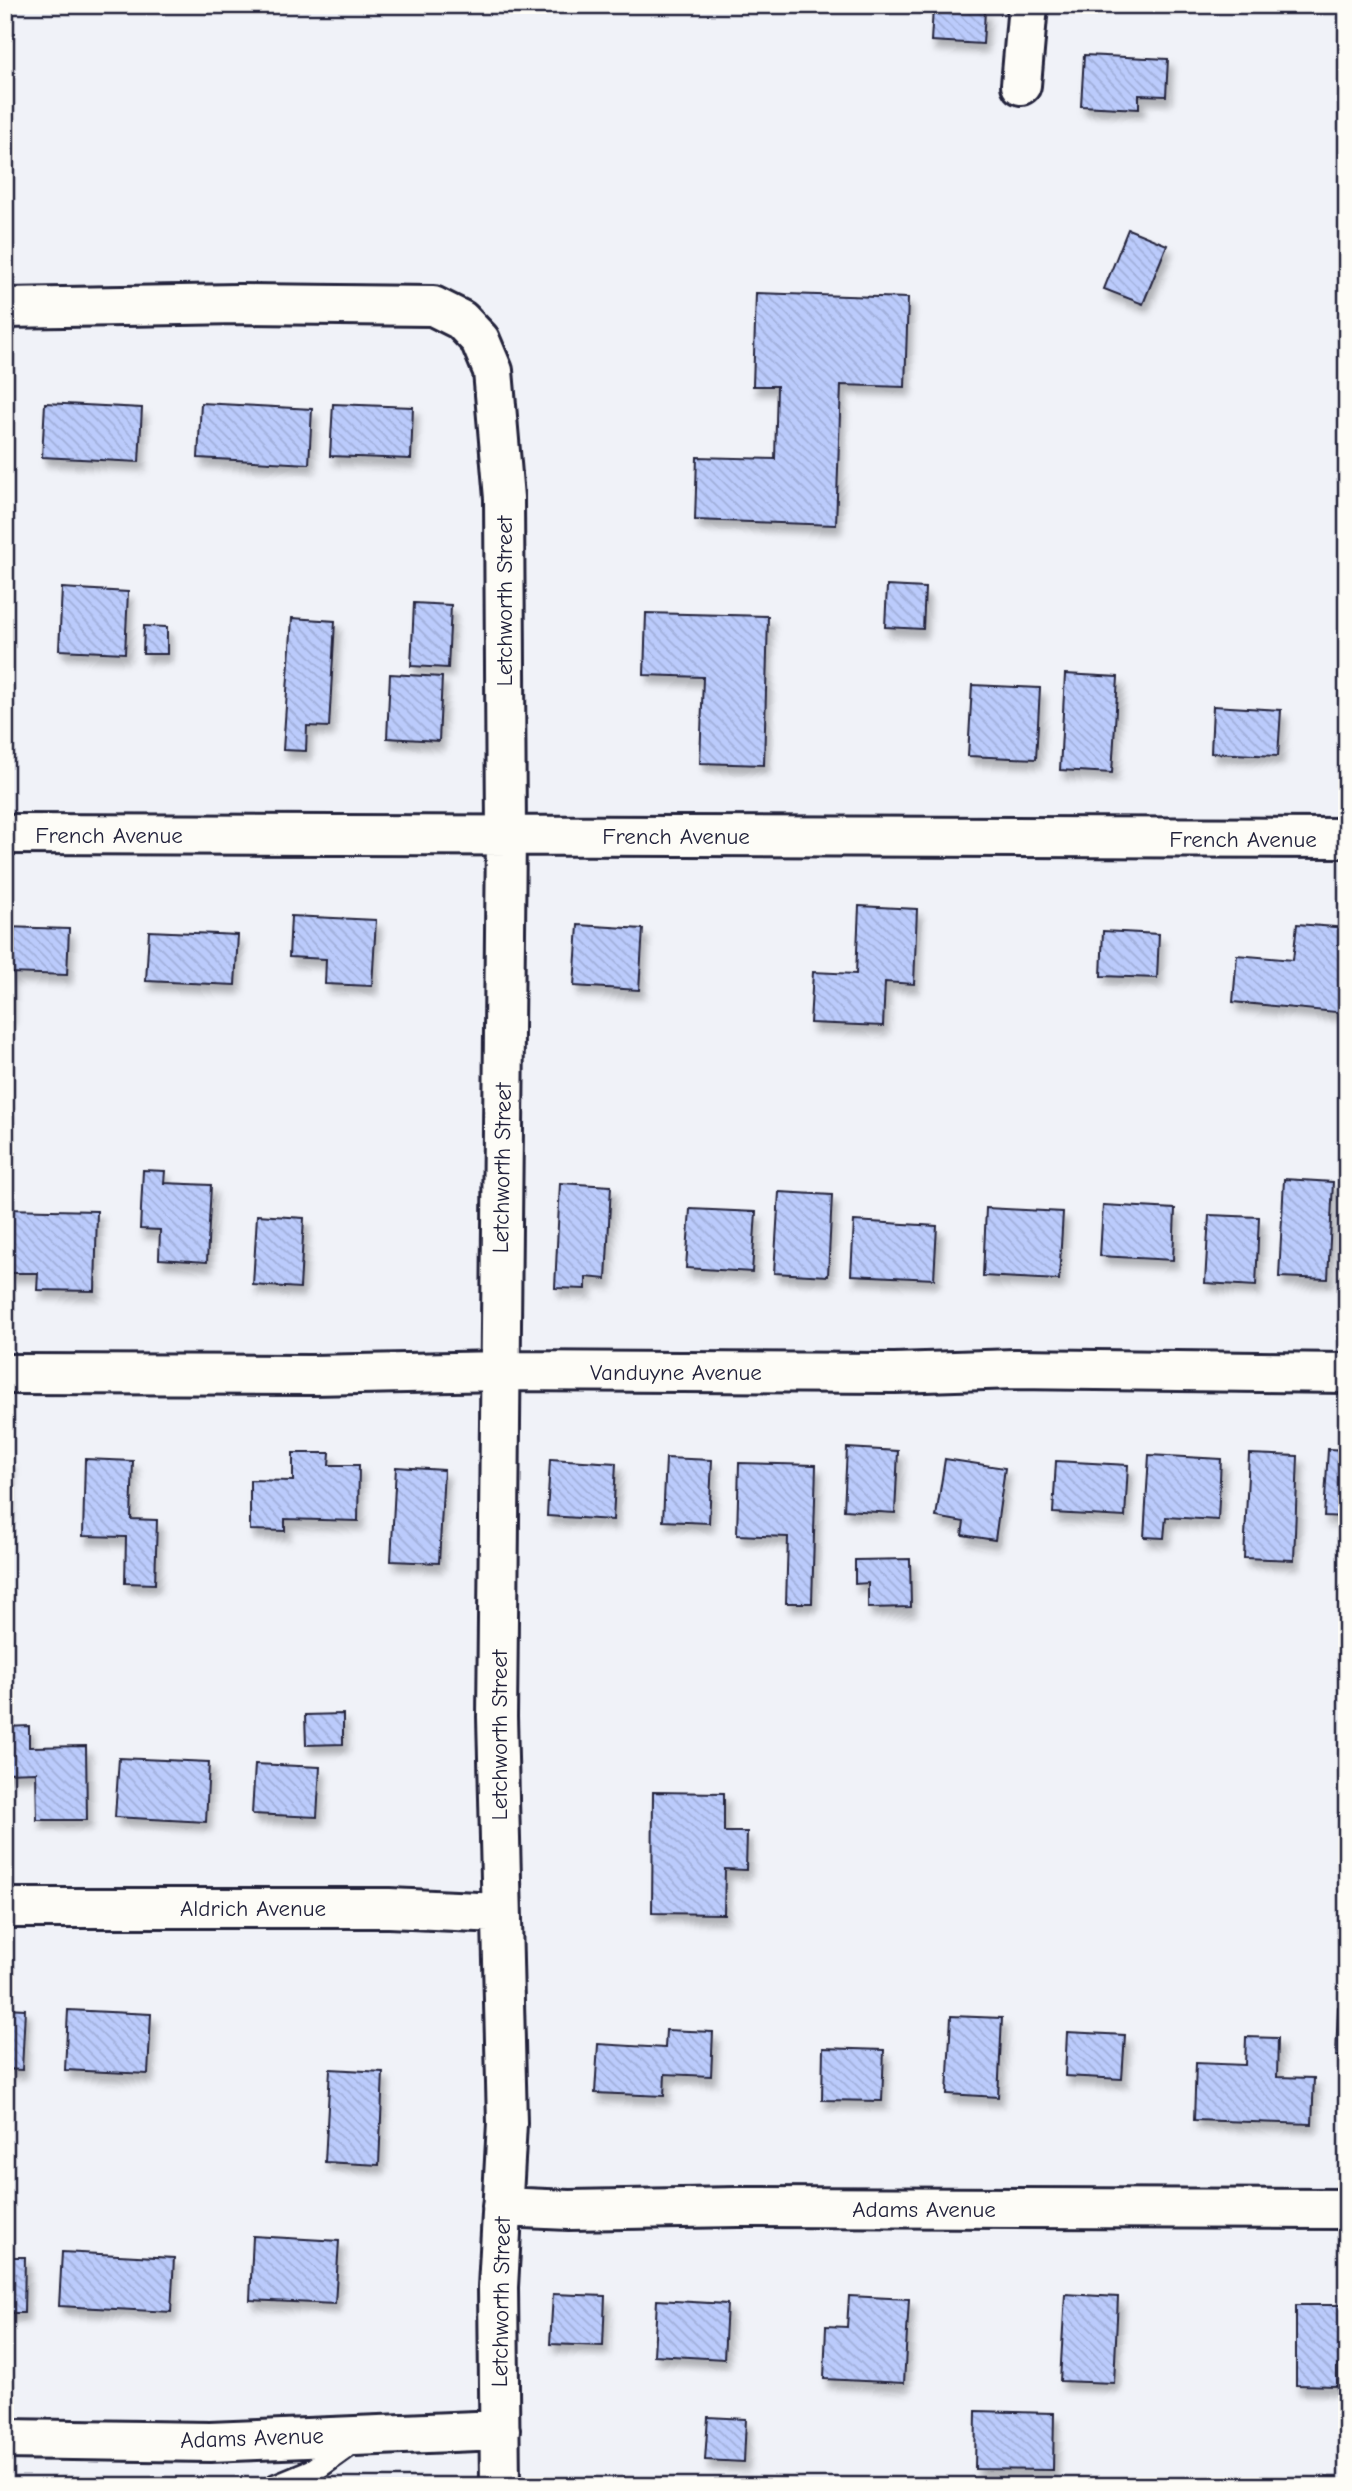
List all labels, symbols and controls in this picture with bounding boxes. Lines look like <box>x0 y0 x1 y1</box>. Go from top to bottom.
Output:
street label: Letchworth Street <box>491 514 518 686</box>
street label: French Avenue <box>35 822 183 849</box>
street label: French Avenue <box>602 823 750 850</box>
street label: French Avenue <box>1169 826 1317 853</box>
street label: Letchworth Street <box>487 1081 517 1254</box>
street label: Vanduyne Avenue <box>590 1359 762 1386</box>
street label: Letchworth Street <box>486 1648 513 1820</box>
street label: Aldrich Avenue <box>180 1895 326 1922</box>
street label: Adams Avenue <box>852 2196 996 2223</box>
street label: Letchworth Street <box>486 2215 516 2388</box>
street label: Adams Avenue <box>180 2422 324 2454</box>

